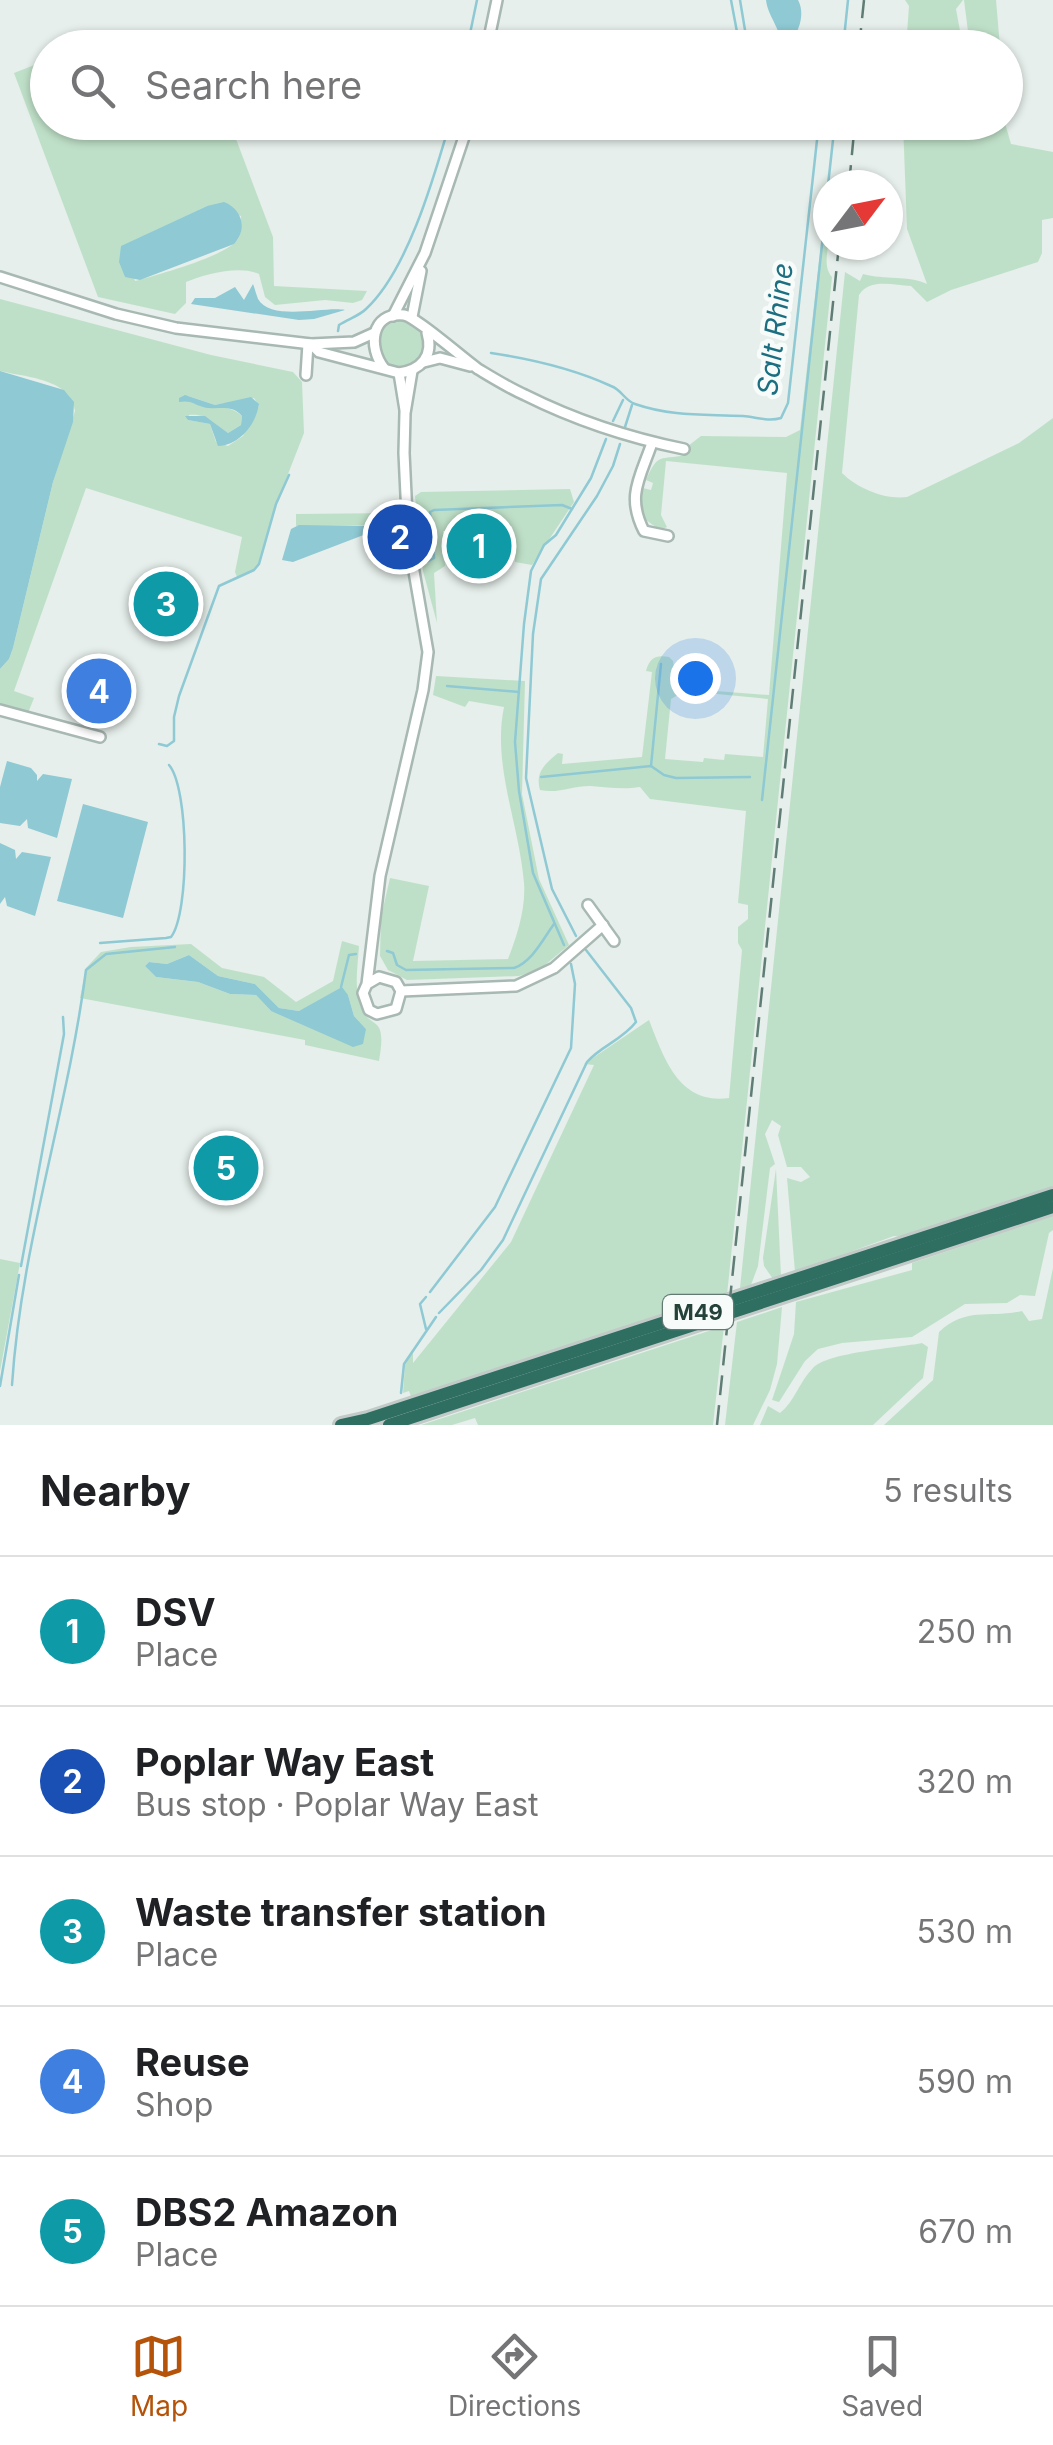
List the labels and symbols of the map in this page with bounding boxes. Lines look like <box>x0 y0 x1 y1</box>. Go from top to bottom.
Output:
north arrow <box>813 170 903 260</box>
water label: Salt Rhine <box>750 261 800 397</box>
pin: 2 <box>368 500 432 574</box>
pin: 1 <box>446 508 512 584</box>
pin: 3 <box>134 566 198 642</box>
your location <box>670 653 721 704</box>
pin: 4 <box>66 654 132 728</box>
pin: 5 <box>194 1130 258 1206</box>
road number: M49 <box>663 1295 733 1329</box>

